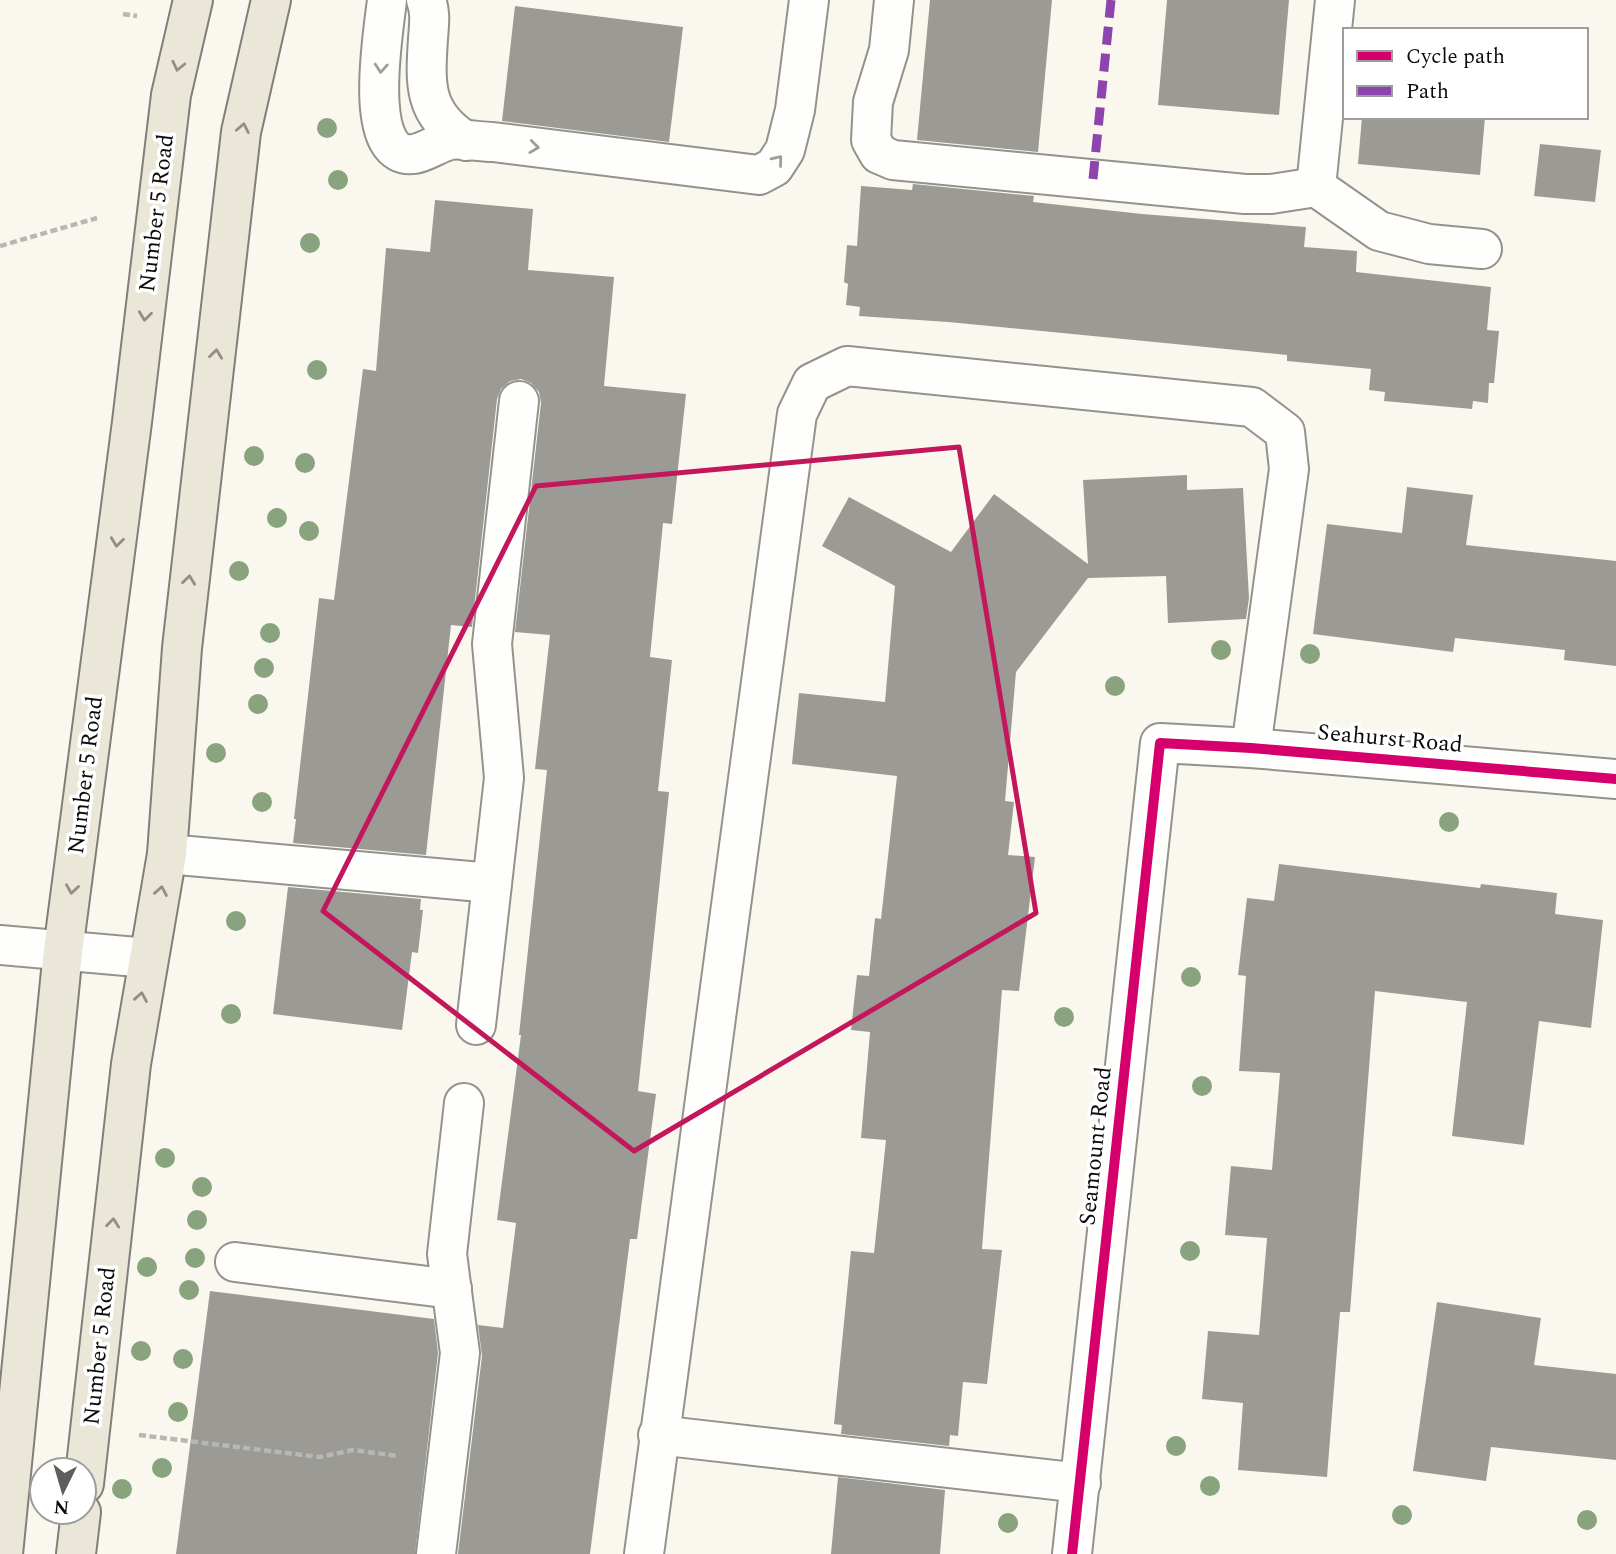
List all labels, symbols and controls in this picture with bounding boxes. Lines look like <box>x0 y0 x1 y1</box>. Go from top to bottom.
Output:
legend <box>1343 28 1588 119</box>
text: Cycle path <box>1406 41 1505 73</box>
one-way arrow <box>171 60 186 72</box>
one-way arrow <box>373 63 388 74</box>
text: Path <box>1406 76 1449 108</box>
one-way arrow <box>234 122 249 134</box>
street label: Number 5 Road <box>130 132 184 294</box>
one-way arrow <box>528 140 539 155</box>
one-way arrow <box>769 155 782 167</box>
one-way arrow <box>137 310 152 322</box>
one-way arrow <box>208 348 223 360</box>
one-way arrow <box>109 536 124 548</box>
one-way arrow <box>182 574 197 586</box>
street label: Number 5 Road <box>59 694 113 856</box>
street label: Seahurst Road <box>1316 715 1464 763</box>
one-way arrow <box>65 883 80 895</box>
one-way arrow <box>152 885 167 897</box>
one-way arrow <box>133 991 148 1003</box>
street label: Seamount Road <box>1070 1065 1122 1227</box>
one-way arrow <box>105 1217 120 1228</box>
street label: Number 5 Road <box>74 1265 126 1427</box>
north arrow <box>28 1456 98 1526</box>
text: N <box>53 1491 71 1522</box>

